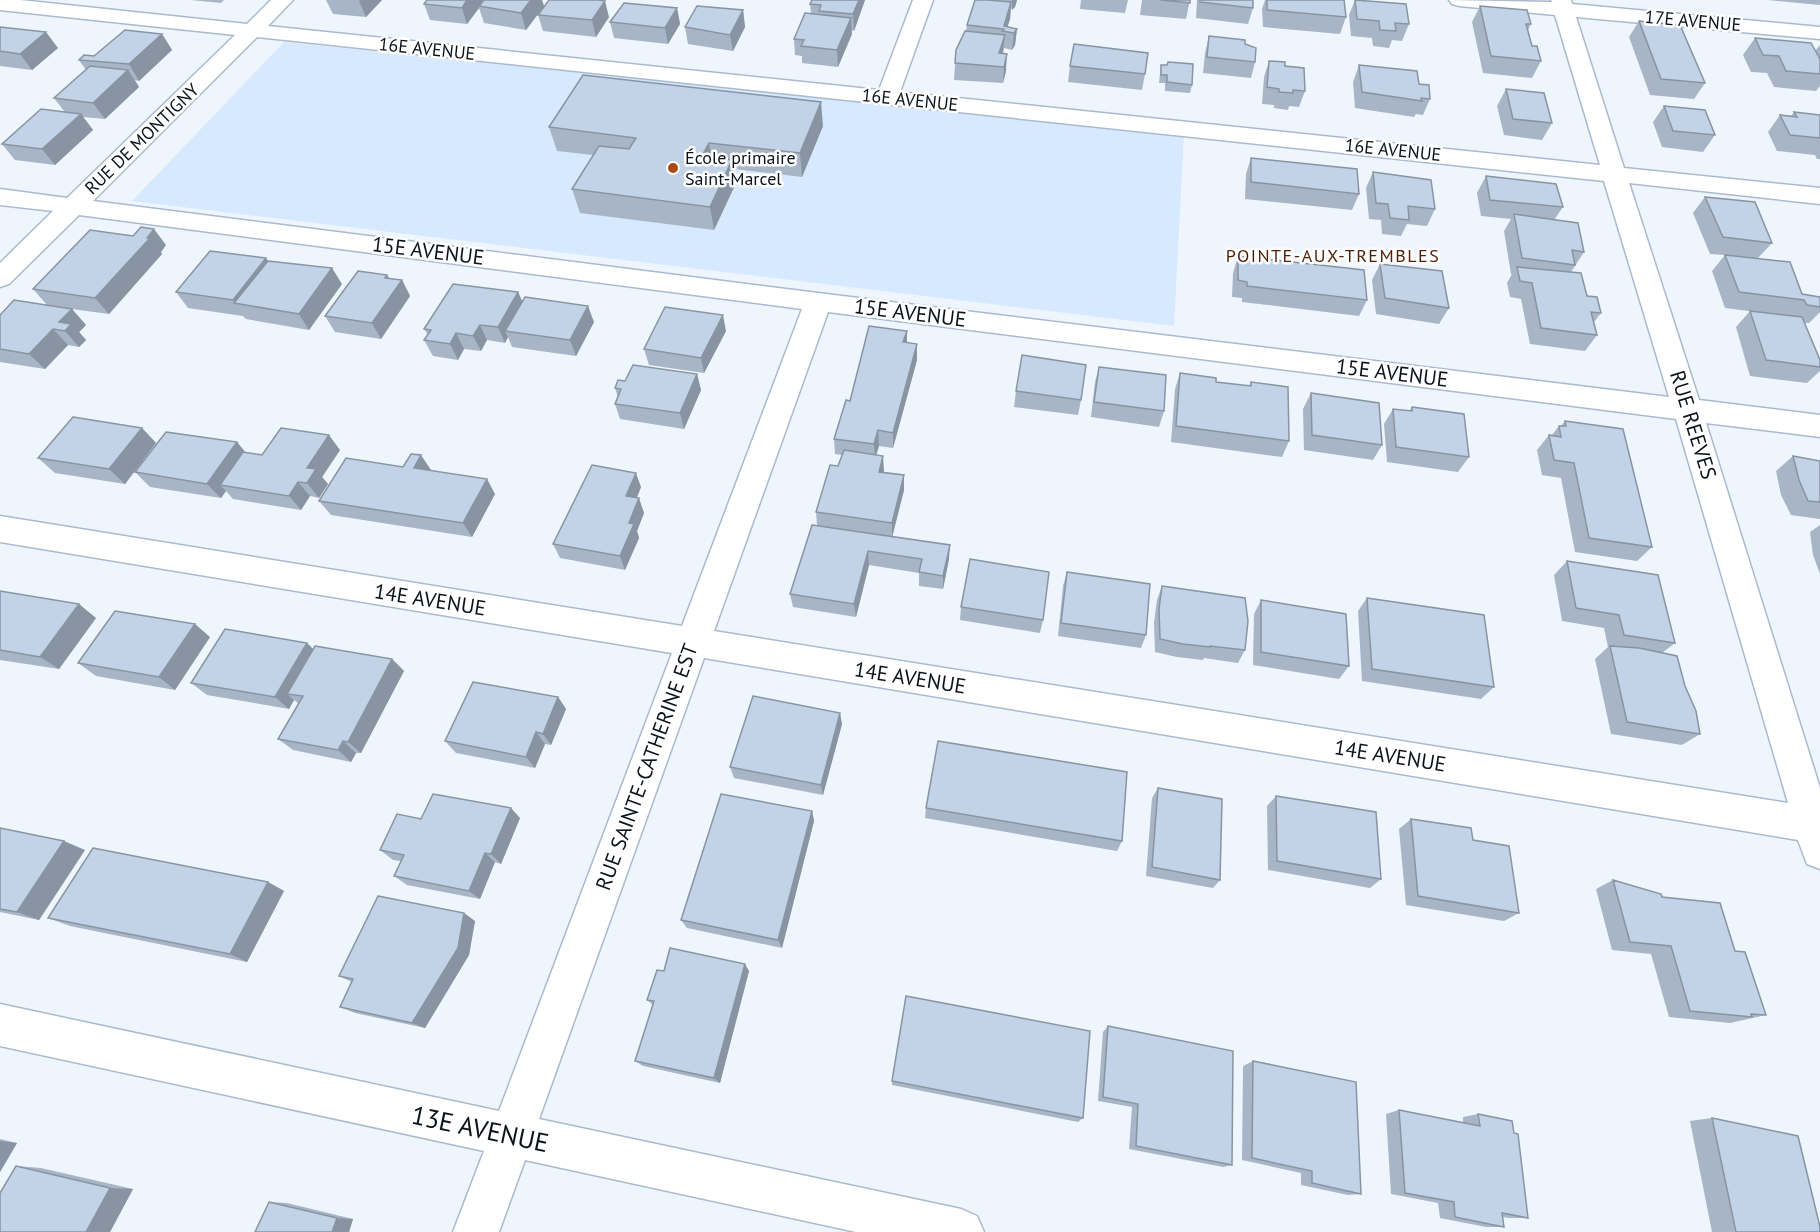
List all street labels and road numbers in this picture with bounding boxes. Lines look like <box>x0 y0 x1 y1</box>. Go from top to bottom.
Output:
street label: 17E AVENUE <box>1644 5 1742 36</box>
street label: 16E AVENUE <box>378 32 476 65</box>
street label: RUE DE MONTIGNY <box>80 78 204 199</box>
street label: 16E AVENUE <box>861 83 959 116</box>
street label: 16E AVENUE <box>1344 133 1442 166</box>
street label: 15E AVENUE <box>370 230 486 271</box>
street label: 15E AVENUE <box>852 292 968 333</box>
street label: 15E AVENUE <box>1334 352 1450 393</box>
street label: RUE REEVES <box>1664 367 1723 483</box>
street label: 14E AVENUE <box>372 577 488 622</box>
street label: RUE SAINTE-CATHERINE EST <box>589 640 704 894</box>
street label: 14E AVENUE <box>852 655 968 700</box>
street label: 14E AVENUE <box>1332 733 1448 778</box>
street label: 13E AVENUE <box>408 1098 552 1159</box>

